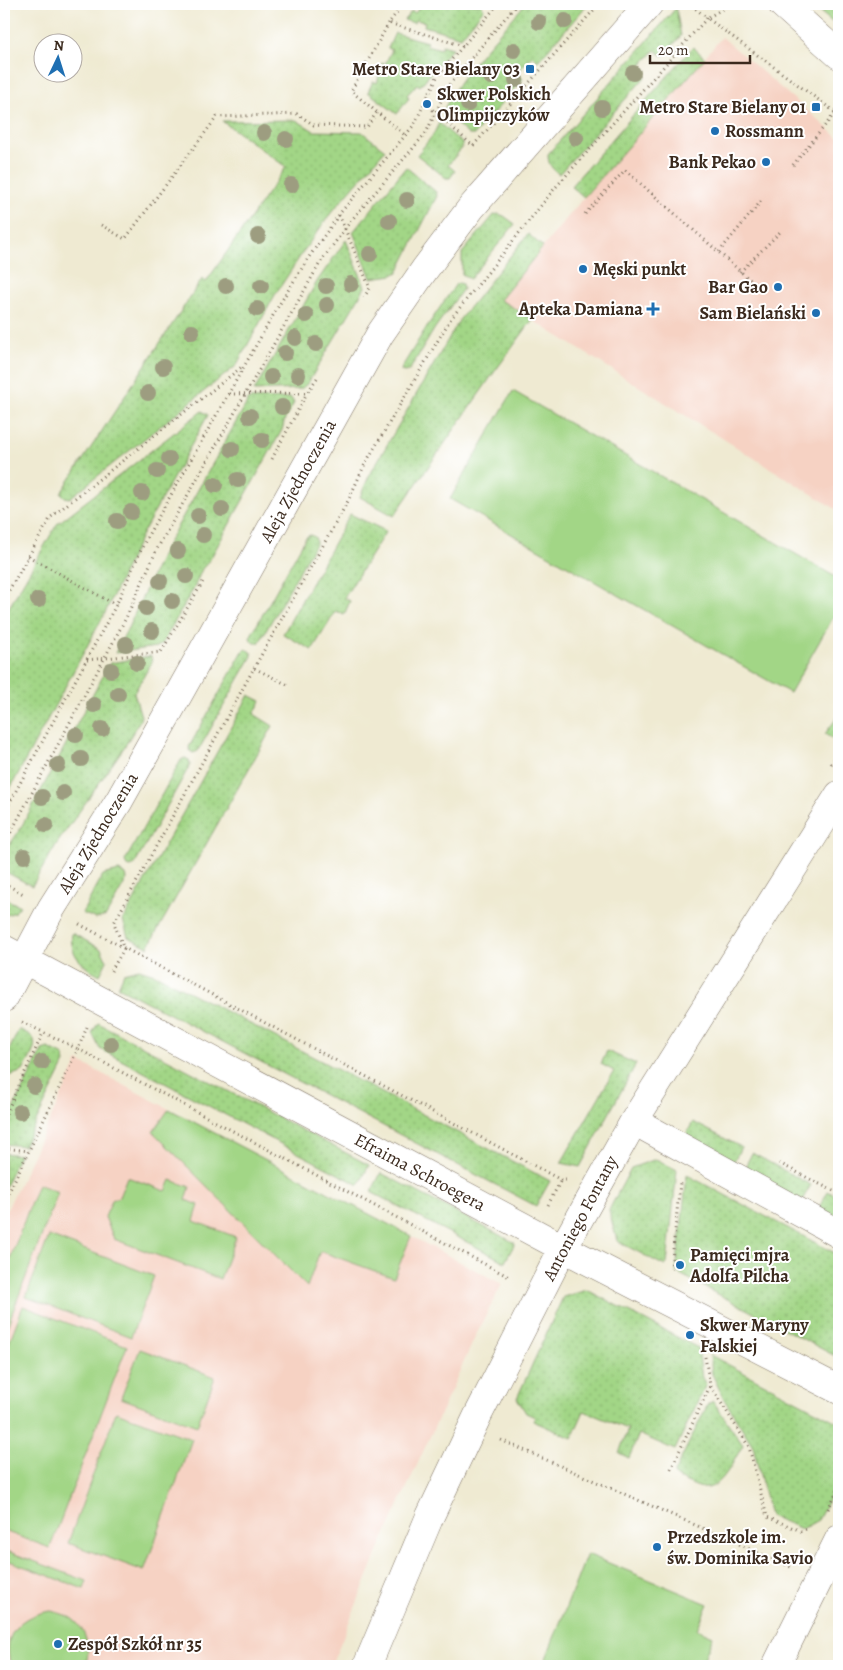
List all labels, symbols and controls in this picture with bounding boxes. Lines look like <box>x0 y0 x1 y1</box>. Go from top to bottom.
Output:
north arrow <box>32 32 82 82</box>
scale bar <box>650 32 750 64</box>
text: N <box>53 36 65 55</box>
text: 20 m <box>658 40 689 60</box>
place label: Metro Stare Bielany 03 <box>352 57 520 81</box>
marker: Metro Stare Bielany 03 <box>524 63 536 75</box>
place label: Skwer Polskich Olimpijczyków <box>437 82 551 127</box>
place label: Metro Stare Bielany 01 <box>639 95 807 119</box>
marker: Skwer Polskich Olimpijczyków <box>421 98 433 110</box>
marker: Metro Stare Bielany 01 <box>810 101 822 113</box>
place label: Rossmann <box>725 119 804 143</box>
marker: Rossmann <box>709 125 721 137</box>
place label: Bank Pekao <box>668 150 756 174</box>
marker: Bank Pekao <box>760 156 772 168</box>
place label: Męski punkt <box>593 257 686 281</box>
marker: Męski punkt <box>577 263 589 275</box>
place label: Bar Gao <box>708 275 768 299</box>
marker: Bar Gao <box>772 281 784 293</box>
place label: Apteka Damiana <box>517 297 643 321</box>
place label: Sam Bielański <box>699 301 806 325</box>
marker: Apteka Damiana <box>647 303 659 315</box>
marker: Sam Bielański <box>810 307 822 319</box>
street label: Aleja Zjednoczenia <box>254 414 342 548</box>
street label: Aleja Zjednoczenia <box>52 767 144 899</box>
street label: Efraima Schroegera <box>350 1127 490 1217</box>
street label: Antoniego Fontany <box>536 1150 624 1286</box>
place label: Pamięci mjra Adolfa Pilcha <box>689 1243 790 1288</box>
marker: Pamięci mjra Adolfa Pilcha <box>674 1259 686 1271</box>
place label: Skwer Maryny Falskiej <box>700 1313 809 1358</box>
marker: Skwer Maryny Falskiej <box>684 1329 696 1341</box>
place label: Przedszkole im. św. Dominika Savio <box>667 1525 813 1570</box>
marker: Przedszkole im. św. Dominika Savio <box>651 1541 663 1553</box>
place label: Zespół Szkół nr 35 <box>68 1632 202 1656</box>
marker: Zespół Szkół nr 35 <box>52 1638 64 1650</box>

